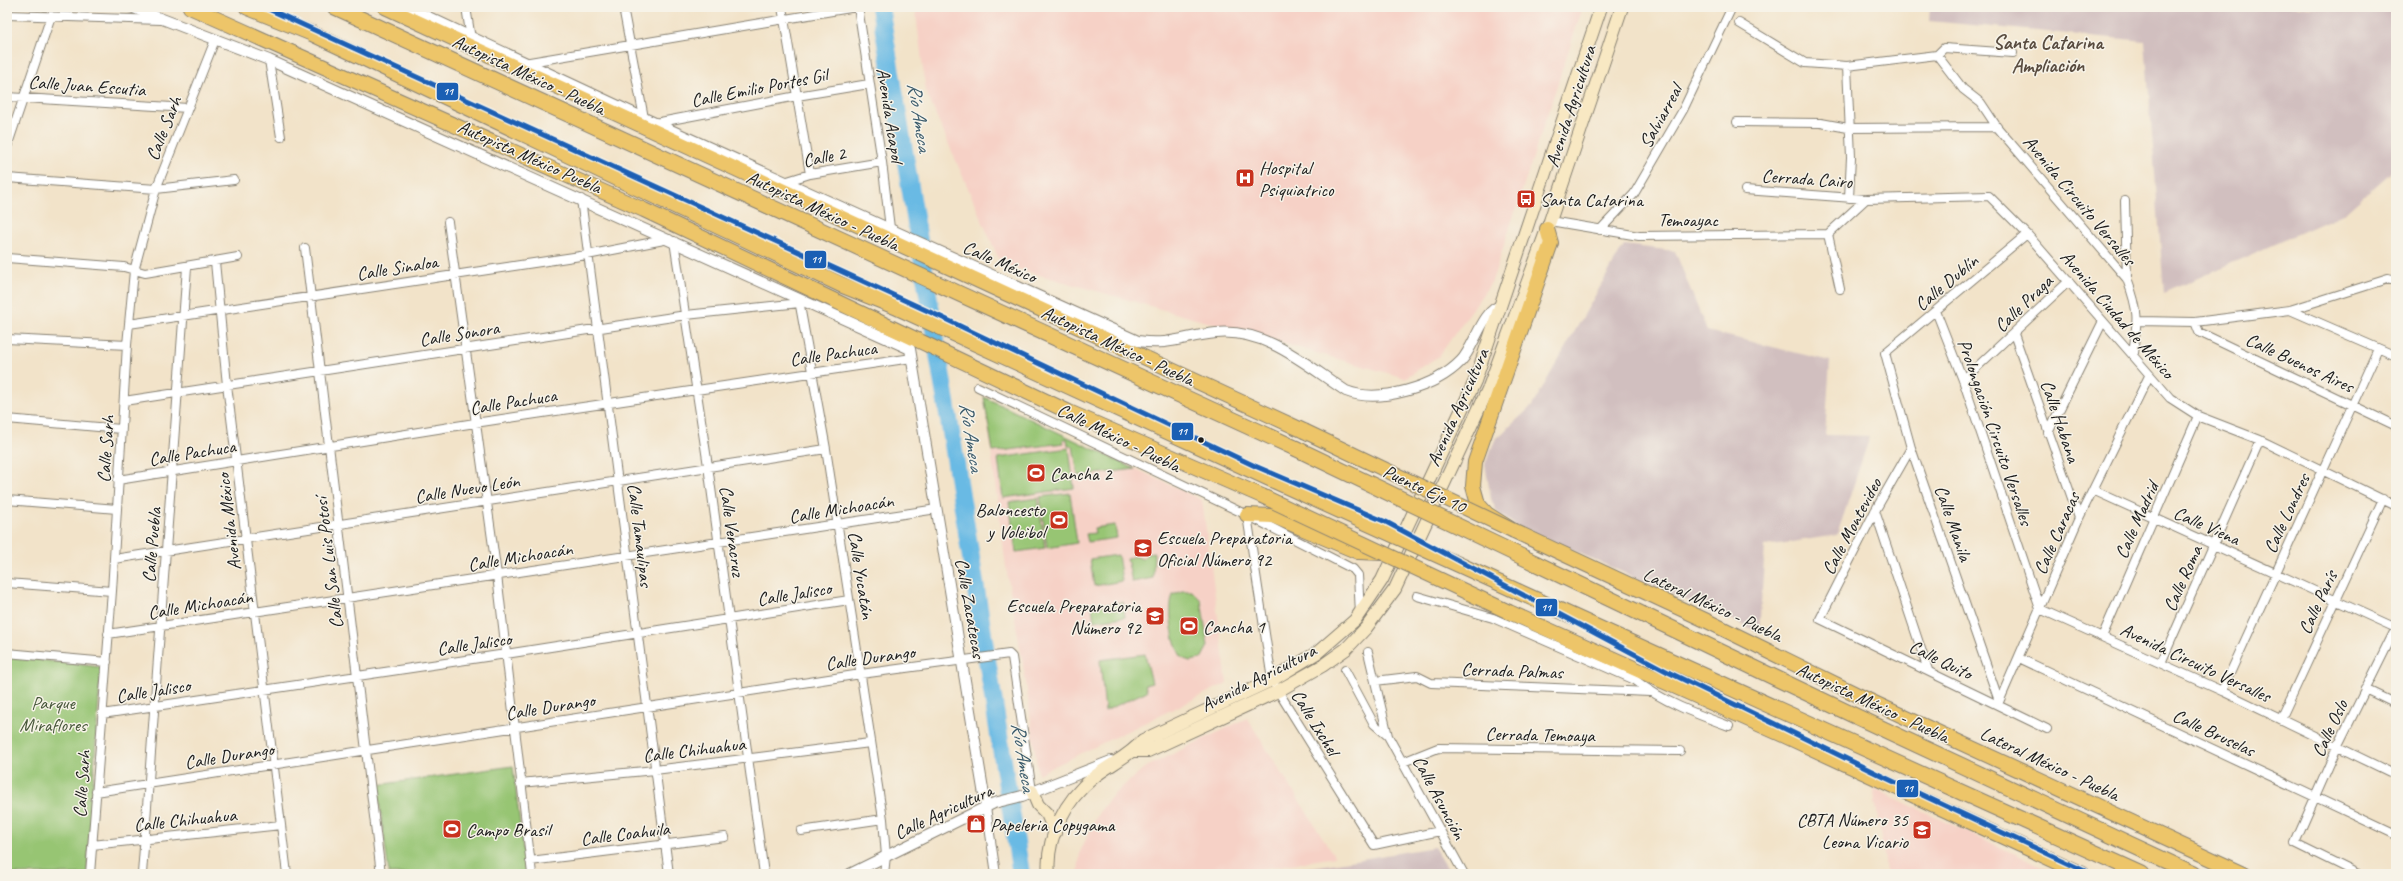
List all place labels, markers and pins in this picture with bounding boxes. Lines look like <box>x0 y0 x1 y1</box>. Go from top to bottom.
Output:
place label: Hospital Psiquiatrico <box>1259 156 1335 202</box>
hospital icon: Hospital Psiquiatrico <box>1234 167 1256 189</box>
bus stop icon: Santa Catarina <box>1515 188 1537 210</box>
place label: Santa Catarina <box>1540 188 1645 212</box>
unlabelled marker <box>1196 435 1206 445</box>
sports icon: Cancha 2 <box>1025 462 1047 484</box>
place label: Cancha 2 <box>1050 462 1113 486</box>
place label: Baloncesto y Voleibol <box>976 498 1049 544</box>
sports icon: Baloncesto y Voleibol <box>1048 509 1070 531</box>
place label: Escuela Preparatoria Oficial Número 92 <box>1157 526 1294 572</box>
school or university icon: Escuela Preparatoria Oficial Número 92 <box>1132 537 1154 559</box>
place label: Escuela Preparatoria Número 92 <box>1007 594 1143 640</box>
school or university icon: Escuela Preparatoria Número 92 <box>1144 605 1166 627</box>
sports icon: Cancha 1 <box>1178 615 1200 637</box>
place label: Cancha 1 <box>1203 615 1266 639</box>
place label: CBTA Número 35 Leona Vicario <box>1797 808 1909 854</box>
shop icon: Papeleria Copygama <box>965 813 987 835</box>
place label: Papeleria Copygama <box>990 813 1116 837</box>
sports icon: Campo Brasil <box>441 818 463 840</box>
place label: Campo Brasil <box>466 818 554 842</box>
school or university icon: CBTA Número 35 Leona Vicario <box>1911 819 1933 841</box>

